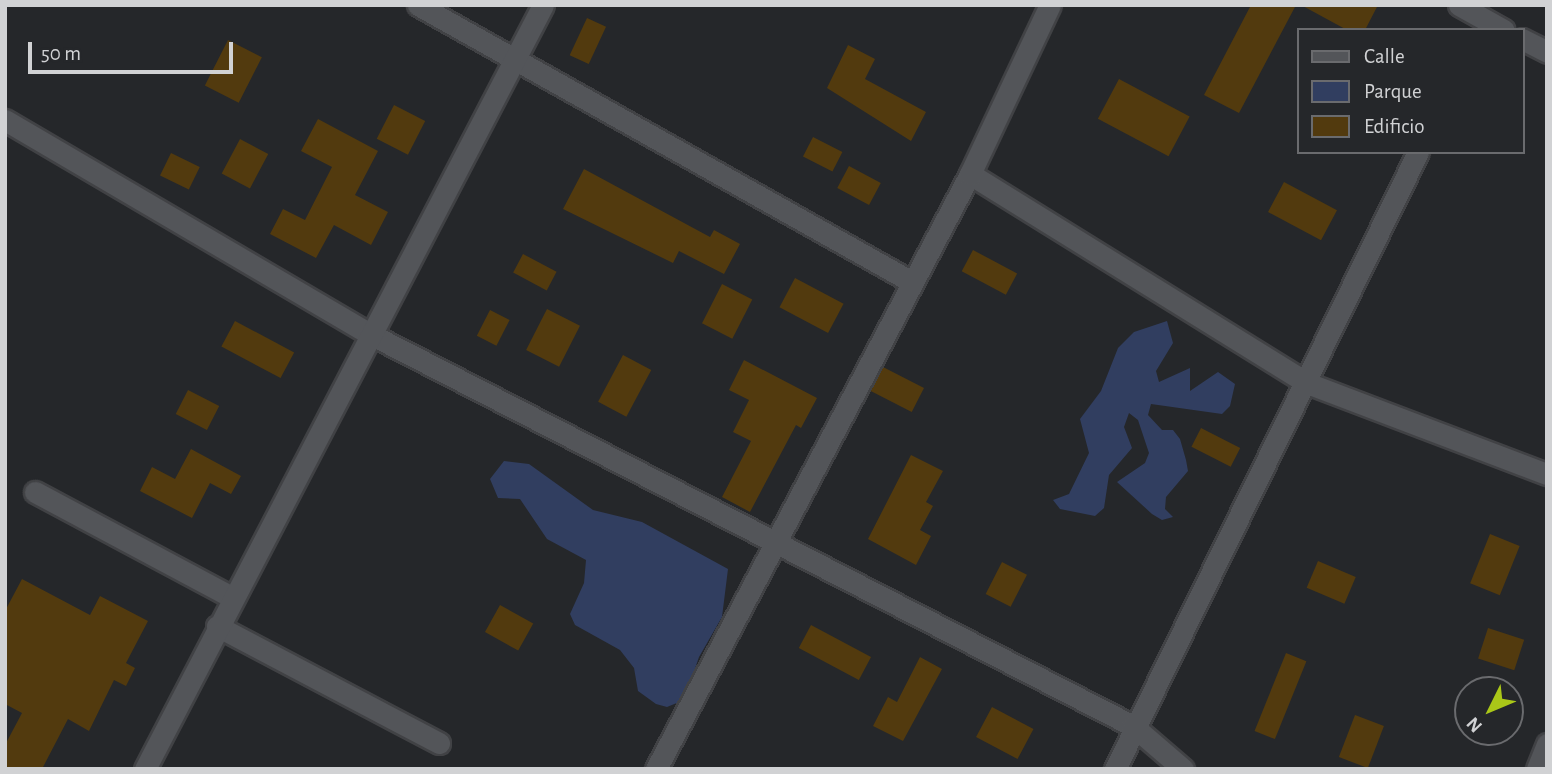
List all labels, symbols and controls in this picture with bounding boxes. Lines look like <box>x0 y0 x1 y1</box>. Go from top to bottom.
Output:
scale bar <box>32 28 236 72</box>
legend <box>1296 28 1524 154</box>
text: 50 m <box>41 43 81 64</box>
text: Calle <box>1364 46 1405 67</box>
text: Parque <box>1364 81 1422 102</box>
text: Edificio <box>1364 116 1425 137</box>
north arrow <box>1454 676 1524 746</box>
text: N <box>1463 713 1486 736</box>

